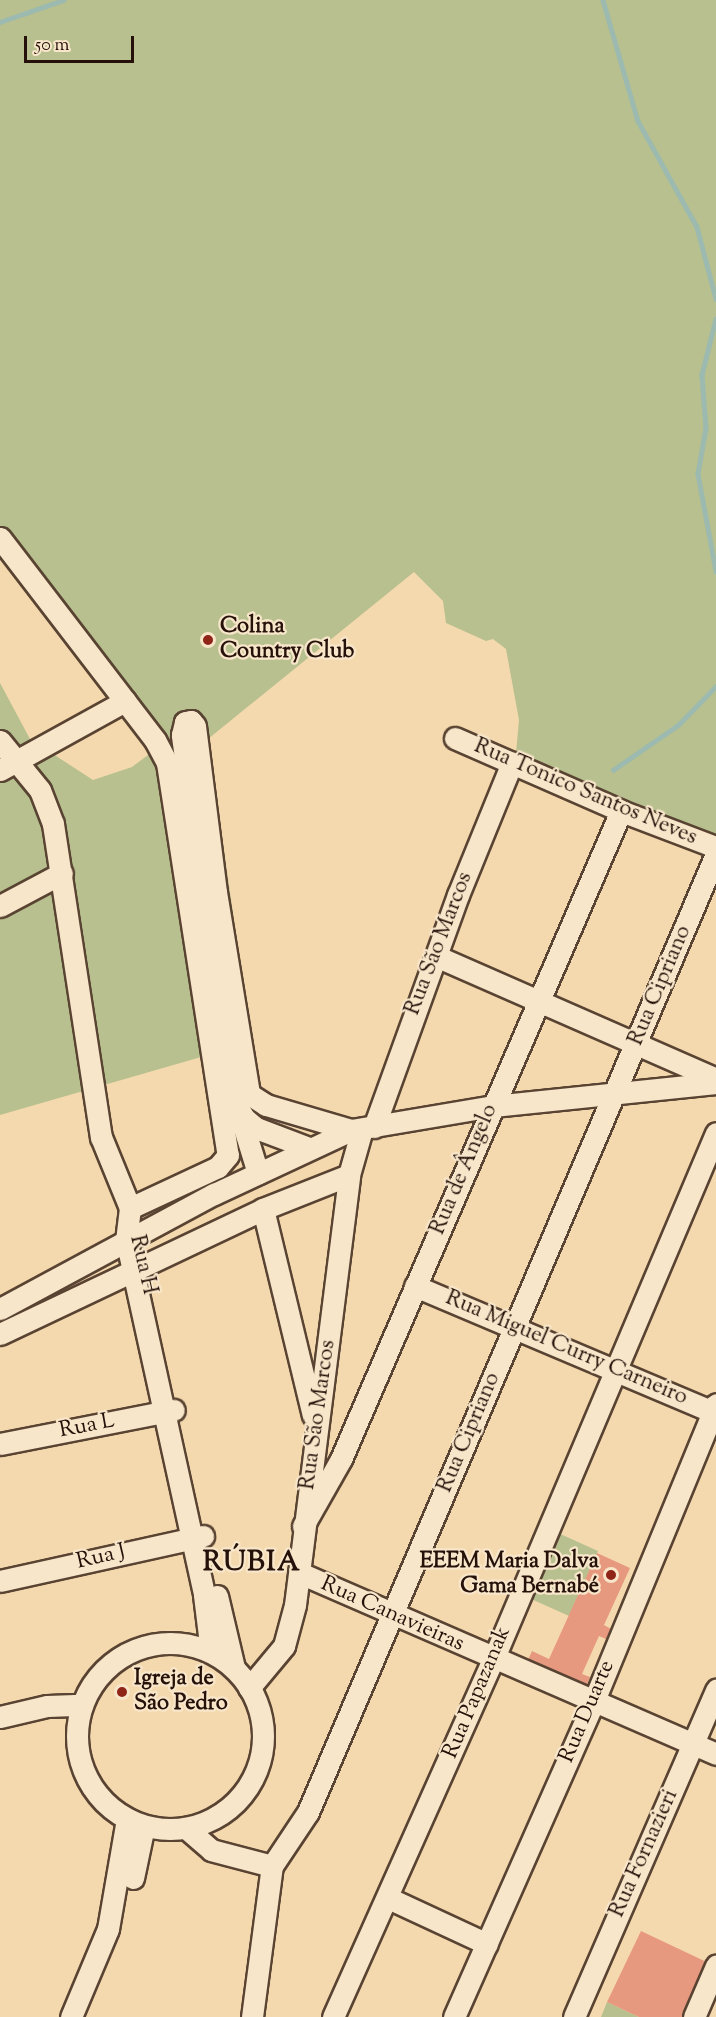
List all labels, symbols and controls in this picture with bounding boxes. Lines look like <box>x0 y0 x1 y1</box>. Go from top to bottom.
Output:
scale bar <box>27 24 136 62</box>
text: 50 m <box>35 33 69 59</box>
place label: Colina Country Club <box>220 614 354 666</box>
marker: Colina Country Club <box>201 633 215 647</box>
street label: Rua Tonico Santos Neves <box>469 734 701 852</box>
street label: Rua São Marcos <box>401 869 479 1019</box>
street label: Rua Cipriano <box>624 922 698 1050</box>
street label: Rua de Ângelo <box>426 1101 504 1239</box>
street label: Rua H <box>122 1233 162 1297</box>
street label: Rua Miguel Curry Carneiro <box>441 1286 691 1412</box>
street label: Rua São Marcos <box>295 1338 343 1492</box>
street label: Rua Cipriano <box>433 1369 507 1497</box>
street label: Rua L <box>57 1409 117 1445</box>
street label: Rua J <box>74 1540 128 1576</box>
district label: RÚBIA <box>203 1546 301 1580</box>
place label: EEEM Maria Dalva Gama Bernabé <box>420 1549 599 1600</box>
marker: EEEM Maria Dalva Gama Bernabé <box>604 1568 618 1582</box>
street label: Rua Canavieiras <box>316 1572 468 1658</box>
street label: Rua Papazanak <box>438 1623 518 1763</box>
street label: Rua Duarte <box>555 1657 621 1767</box>
place label: Igreja de São Pedro <box>134 1666 228 1718</box>
marker: Igreja de São Pedro <box>115 1685 129 1699</box>
street label: Rua Fornazieri <box>605 1786 685 1922</box>

